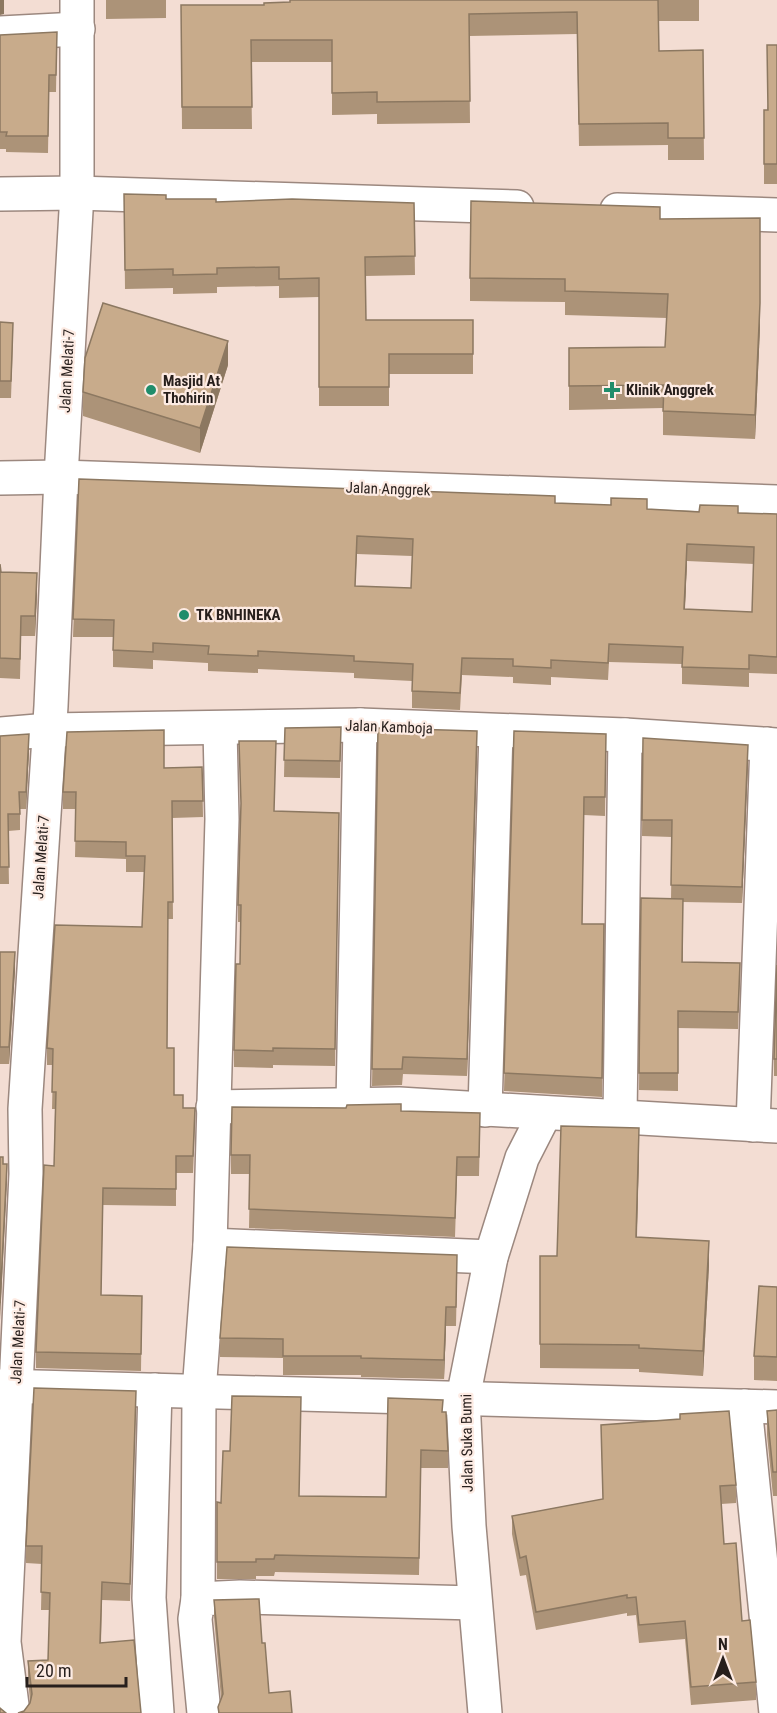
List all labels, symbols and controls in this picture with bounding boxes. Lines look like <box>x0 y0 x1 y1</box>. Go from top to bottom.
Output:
street label: Jalan Melati-7 <box>56 329 78 413</box>
place label: Masjid At Thohirin <box>163 372 220 407</box>
marker: Klinik Anggrek <box>603 381 621 399</box>
place label: Klinik Anggrek <box>626 381 715 399</box>
marker: Masjid At Thohirin <box>144 383 158 397</box>
street label: Jalan Anggrek <box>345 479 431 499</box>
place label: TK BNHINEKA <box>196 606 281 624</box>
marker: TK BNHINEKA <box>177 608 191 622</box>
street label: Jalan Kamboja <box>345 716 433 738</box>
street label: Jalan Melati-7 <box>29 815 53 899</box>
street label: Jalan Melati-7 <box>7 1300 29 1384</box>
street label: Jalan Suka Bumi <box>457 1394 477 1492</box>
north arrow <box>693 1629 753 1689</box>
text: N <box>718 1635 728 1654</box>
scale bar <box>27 1650 126 1688</box>
text: 20 m <box>36 1660 71 1681</box>

